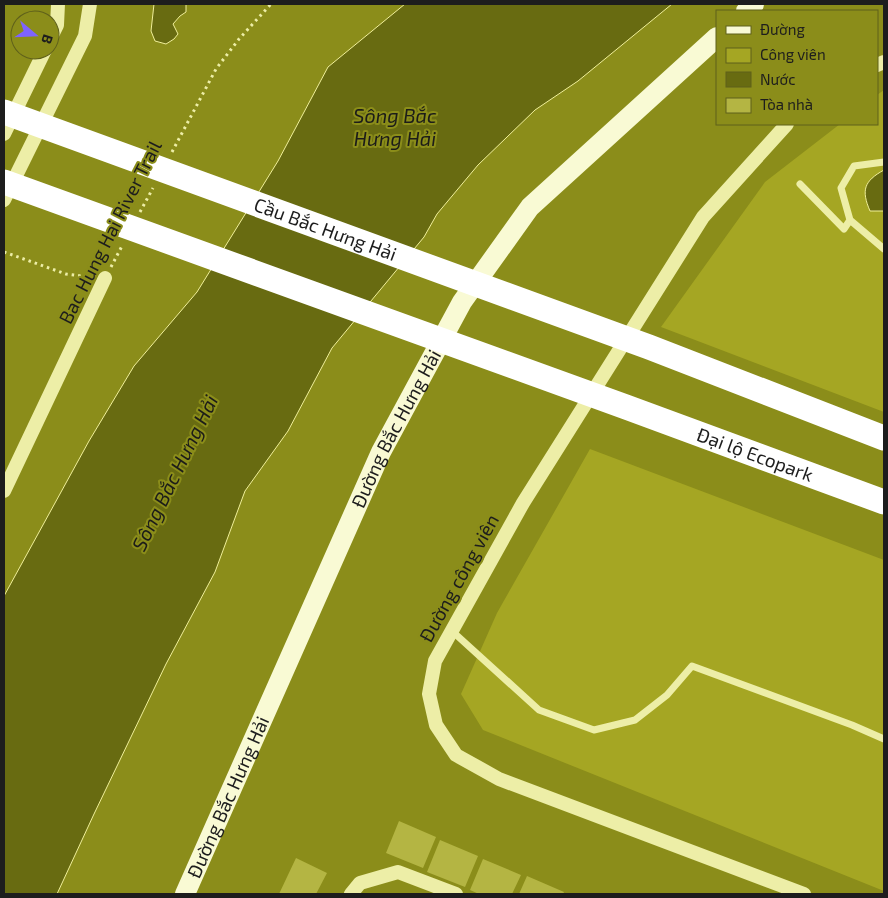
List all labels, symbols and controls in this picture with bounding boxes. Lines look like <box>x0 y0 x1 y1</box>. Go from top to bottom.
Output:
north arrow <box>10 10 60 60</box>
legend <box>716 10 878 125</box>
text: Đường <box>760 20 805 38</box>
text: B <box>38 32 57 46</box>
text: Công viên <box>760 45 826 63</box>
text: Nước <box>760 70 796 88</box>
text: Tòa nhà <box>760 95 813 113</box>
water label: Sông Bắc Hưng Hải <box>353 103 437 150</box>
street label: Bac Hung Hai River Trail <box>53 136 166 327</box>
street label: Cầu Bắc Hưng Hải <box>251 192 400 265</box>
street label: Đường Bắc Hưng Hải <box>346 345 445 511</box>
water label: Sông Bắc Hưng Hải <box>126 391 222 554</box>
street label: Đại lộ Ecopark <box>694 422 817 486</box>
street label: Đường công viên <box>414 510 503 646</box>
street label: Đường Bắc Hưng Hải <box>182 712 273 881</box>

